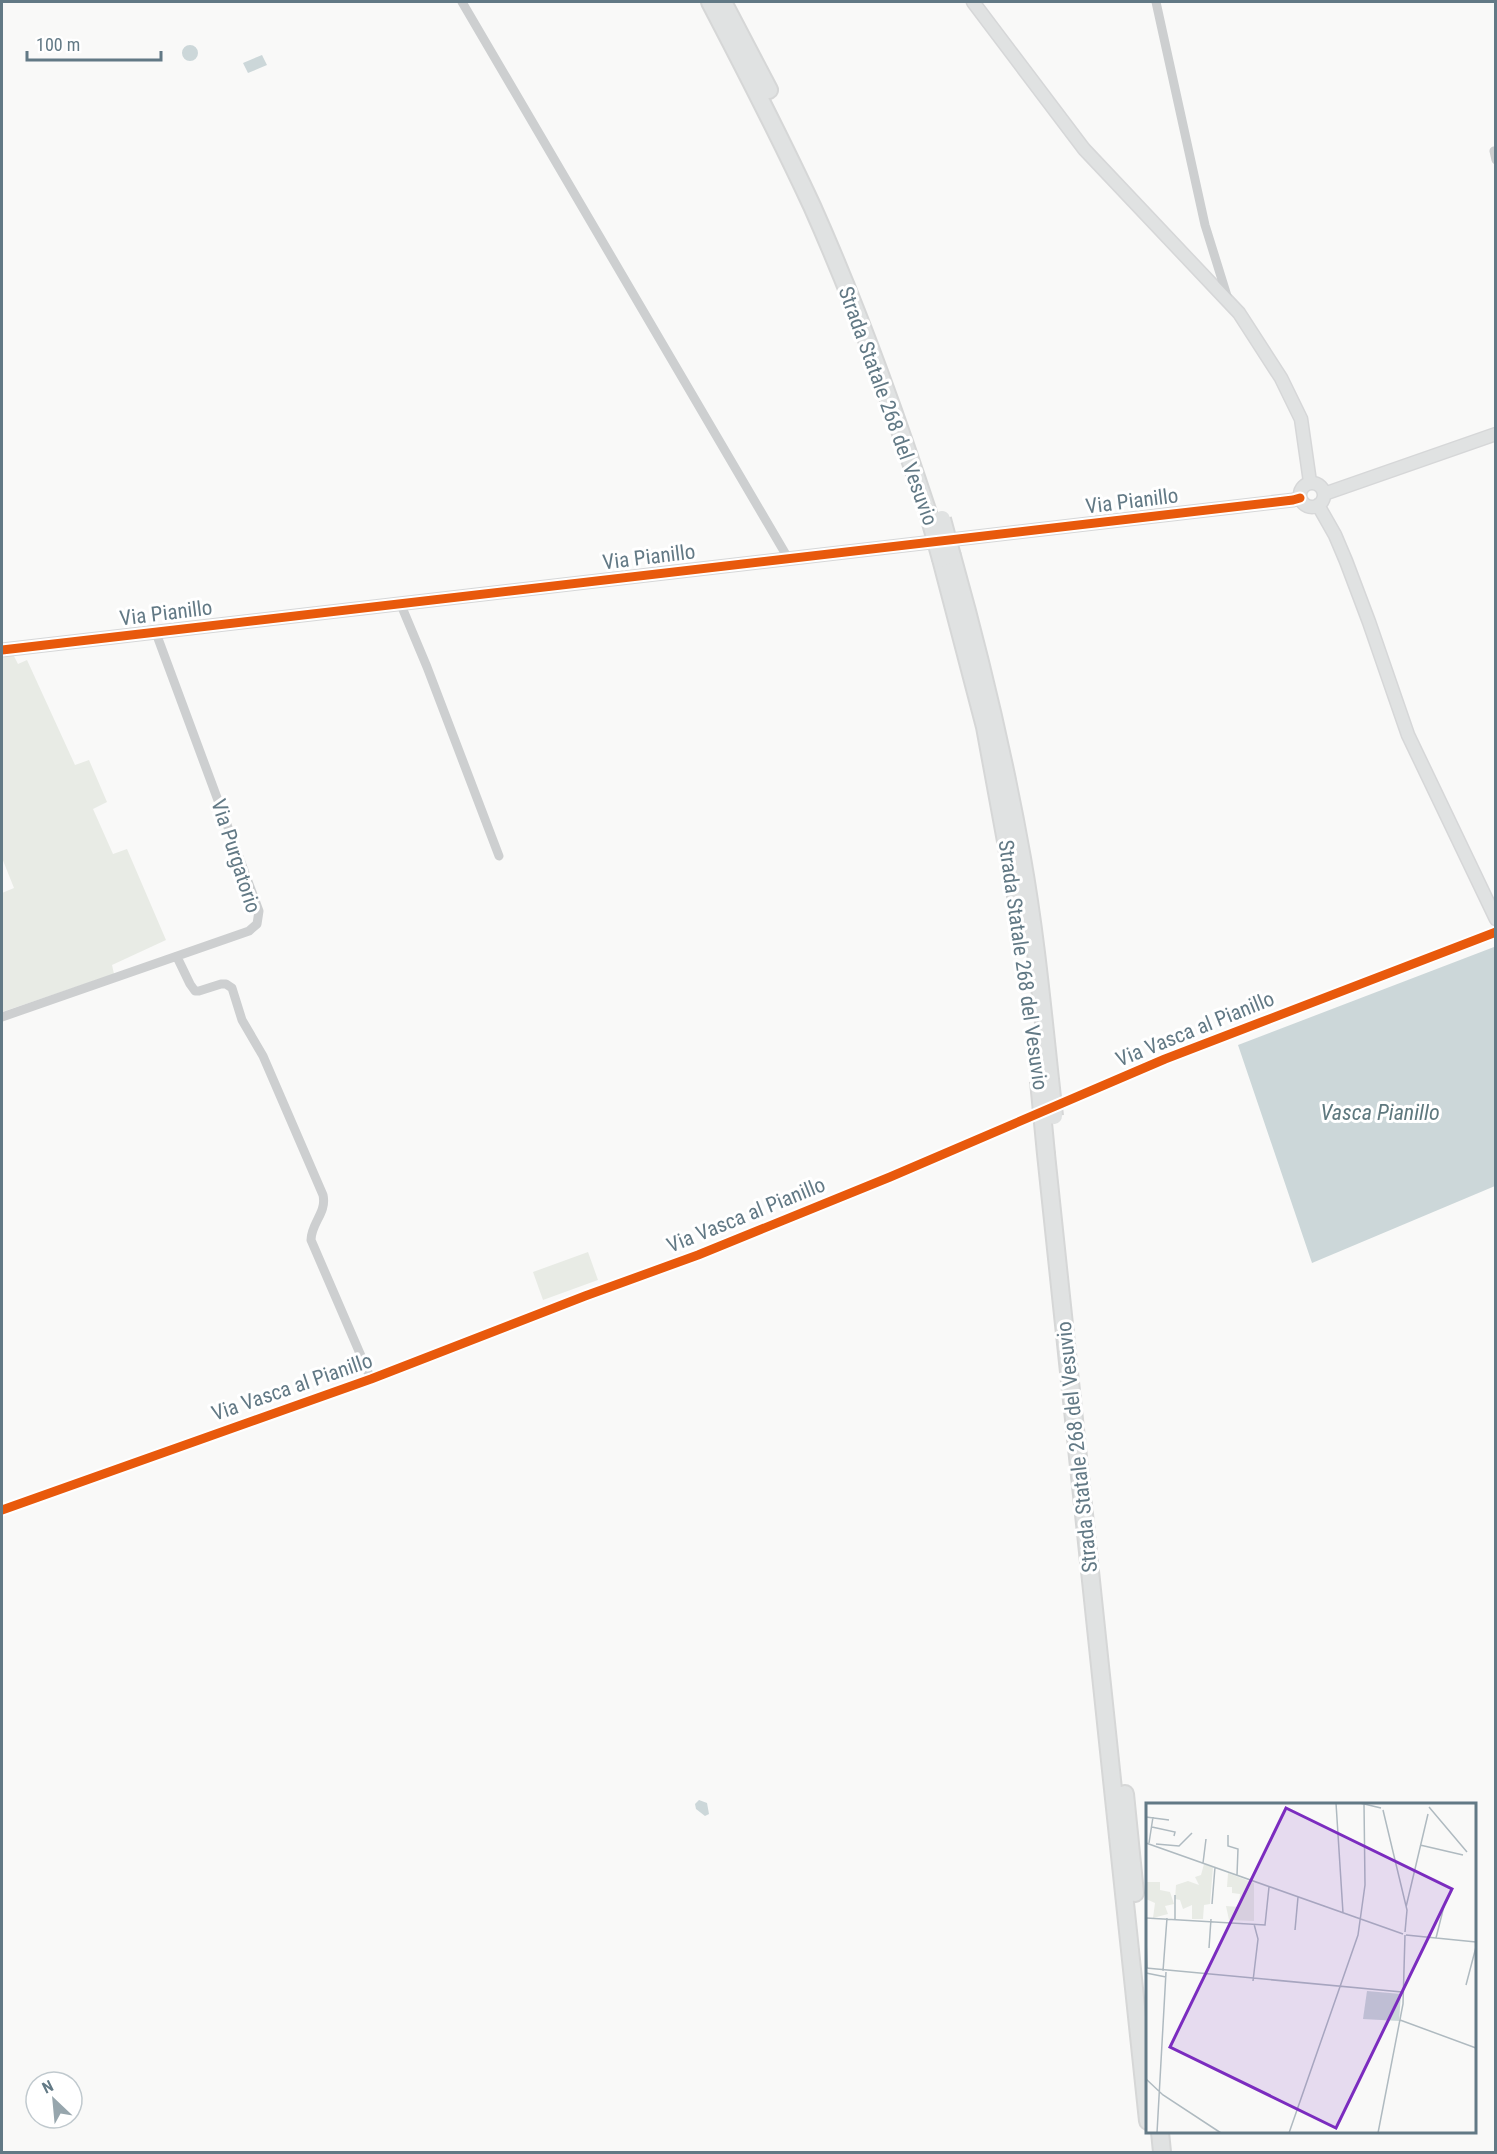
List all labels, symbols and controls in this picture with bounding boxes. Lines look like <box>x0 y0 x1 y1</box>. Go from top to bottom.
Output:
scale bar <box>27 24 160 62</box>
text: 100 m <box>36 34 80 55</box>
street label: Strada Statale 268 del Vesuvio <box>834 283 942 529</box>
street label: Via Pianillo <box>1084 483 1180 519</box>
street label: Via Pianillo <box>601 539 697 575</box>
street label: Via Pianillo <box>118 595 214 631</box>
street label: Via Purgatorio <box>206 796 266 916</box>
street label: Strada Statale 268 del Vesuvio <box>994 838 1052 1092</box>
street label: Via Vasca al Pianillo <box>1112 986 1278 1072</box>
water label: Vasca Pianillo <box>1320 1100 1440 1125</box>
street label: Via Vasca al Pianillo <box>663 1172 829 1258</box>
street label: Strada Statale 268 del Vesuvio <box>1052 1320 1102 1574</box>
street label: Via Vasca al Pianillo <box>208 1348 376 1426</box>
inset map <box>1146 1803 1476 2133</box>
north arrow <box>24 2070 84 2130</box>
text: N <box>39 2076 56 2098</box>

